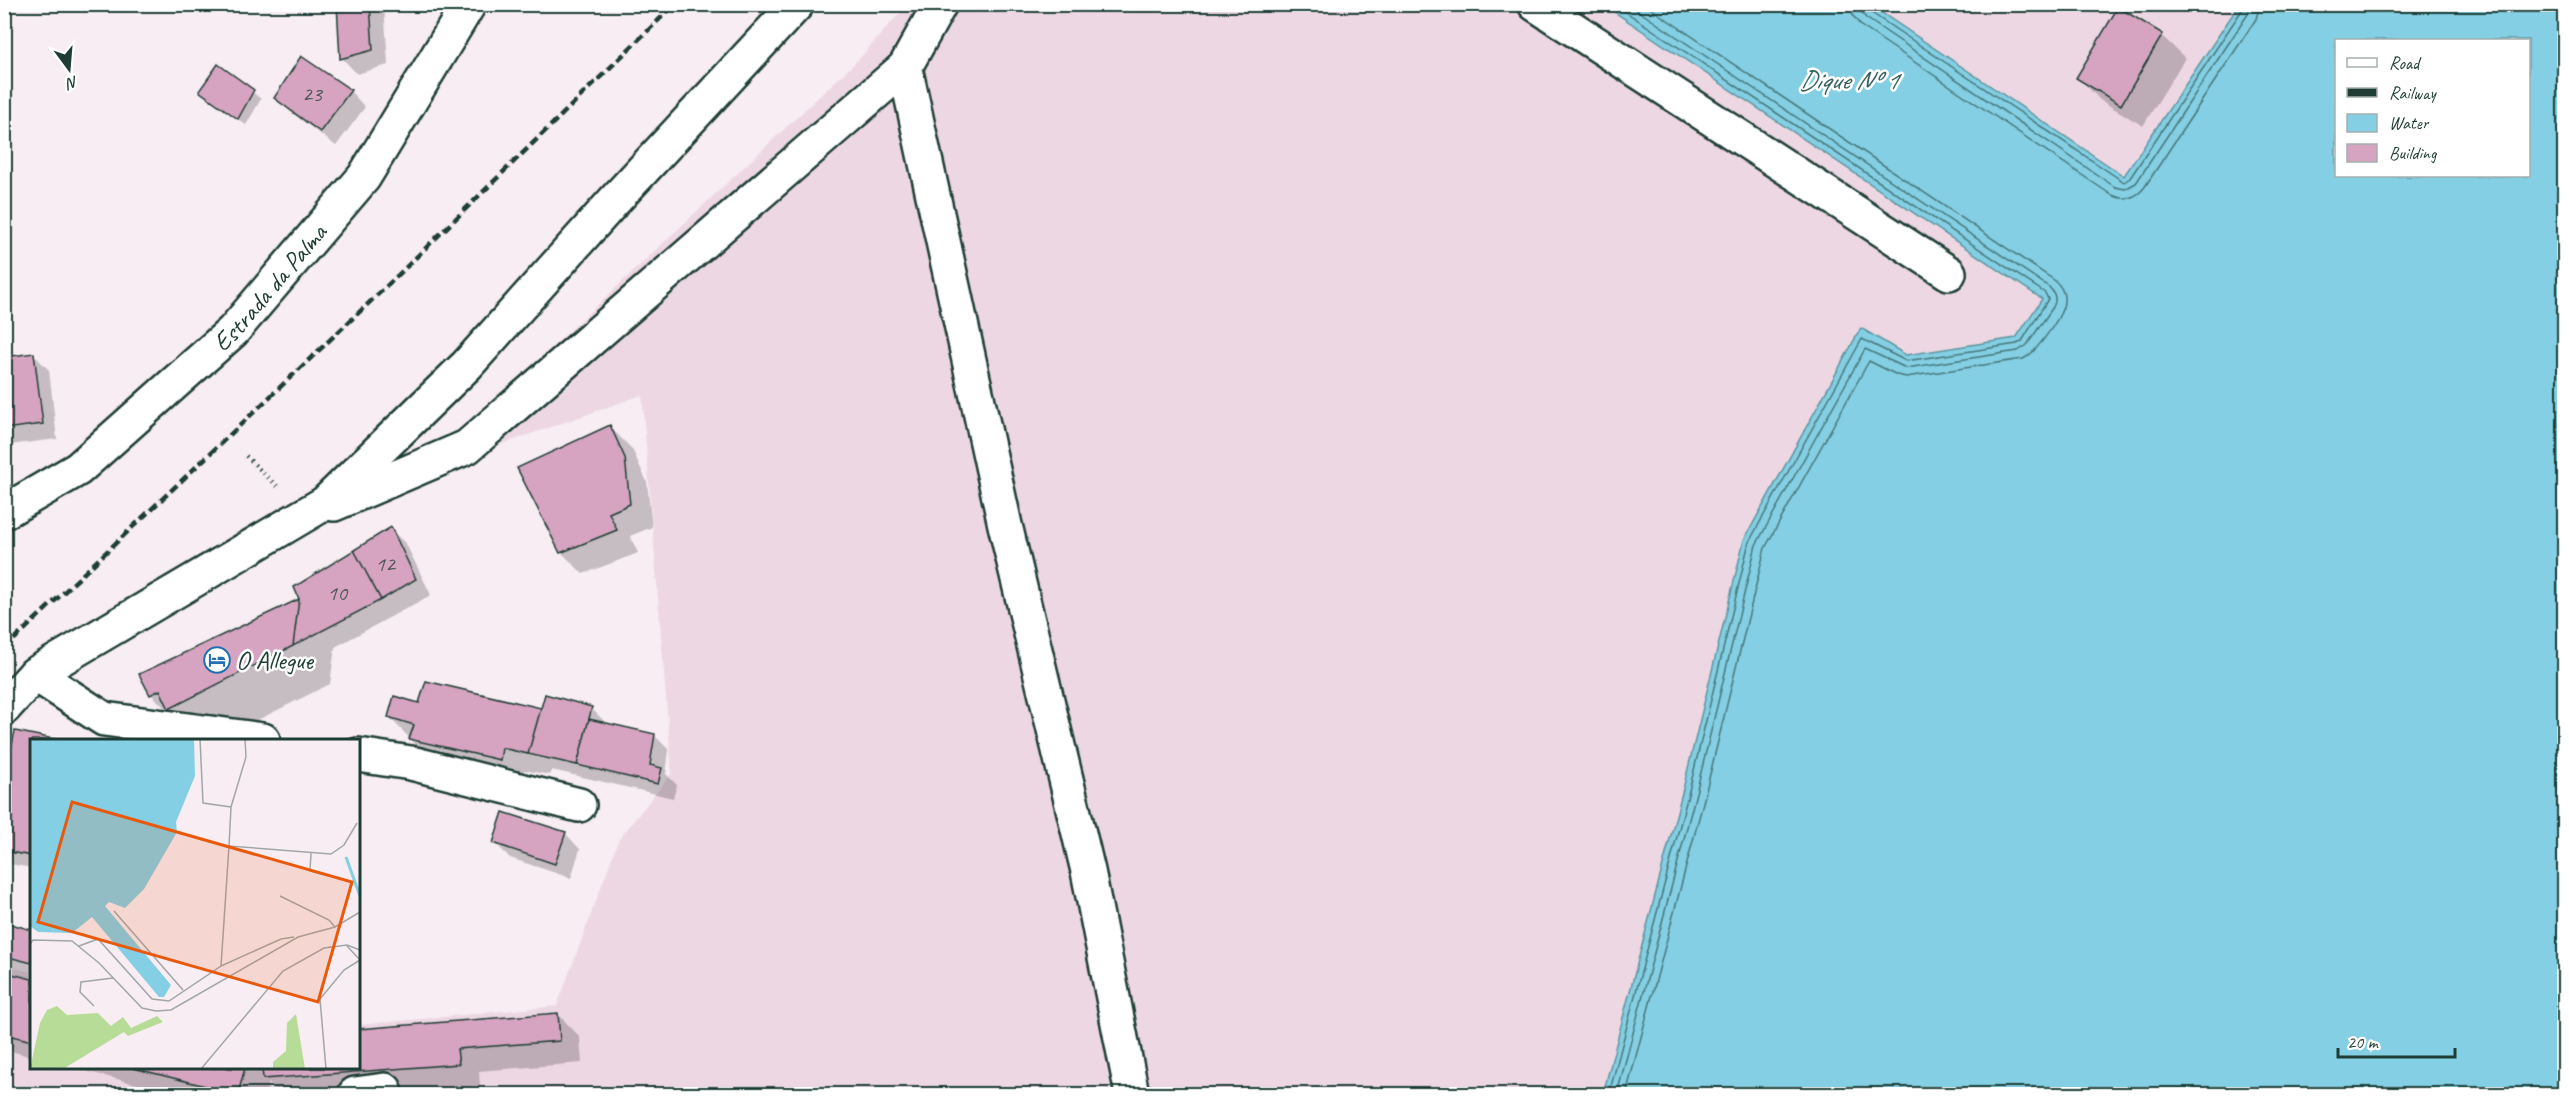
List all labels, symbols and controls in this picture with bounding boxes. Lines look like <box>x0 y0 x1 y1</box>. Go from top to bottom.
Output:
north arrow <box>39 39 99 99</box>
legend <box>2335 39 2530 177</box>
text: Road <box>2389 52 2422 74</box>
water label: Dique Nº 1 <box>1799 63 1903 97</box>
text: N <box>62 71 80 94</box>
house number: 23 <box>302 80 324 108</box>
text: Railway <box>2389 82 2437 104</box>
text: Water <box>2389 112 2430 134</box>
text: Building <box>2389 142 2438 164</box>
street label: Estrada da Palma <box>206 216 335 358</box>
house number: 12 <box>375 550 397 578</box>
house number: 10 <box>327 579 349 607</box>
place label: O Allegue <box>236 644 314 677</box>
hotel icon: O Allegue <box>202 645 232 675</box>
inset map <box>30 739 360 1069</box>
scale bar <box>2338 1021 2455 1059</box>
text: 20 m <box>2347 1031 2380 1053</box>

